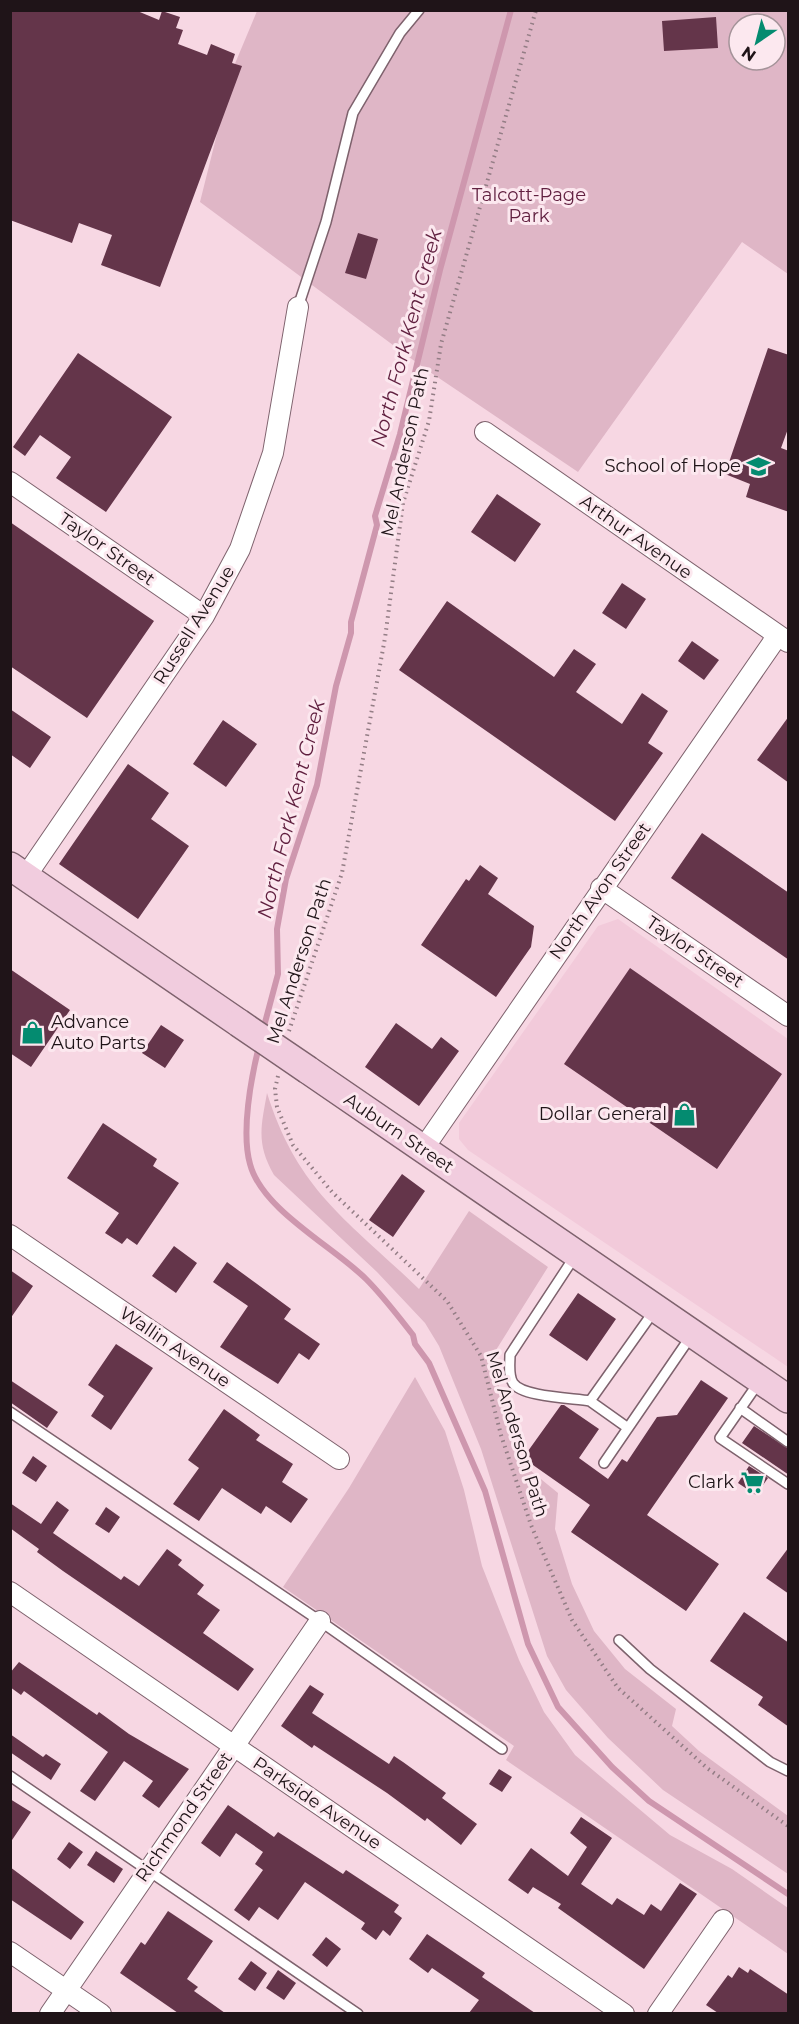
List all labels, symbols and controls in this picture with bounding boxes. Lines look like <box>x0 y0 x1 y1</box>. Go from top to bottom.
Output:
north arrow <box>727 12 787 72</box>
text: N <box>738 42 759 65</box>
park label: Talcott-Page Park <box>472 184 586 227</box>
water label: North Fork Kent Creek <box>365 225 447 450</box>
street label: Mel Anderson Path <box>376 365 434 539</box>
school or university icon: School of Hope <box>746 453 772 479</box>
place label: School of Hope <box>605 455 741 477</box>
street label: Arthur Avenue <box>576 490 696 584</box>
street label: Taylor Street <box>55 508 159 590</box>
street label: Russell Avenue <box>149 561 239 688</box>
water label: North Fork Kent Creek <box>252 696 330 921</box>
street label: North Avon Street <box>544 818 656 964</box>
street label: Mel Anderson Path <box>262 875 336 1047</box>
street label: Taylor Street <box>642 911 748 993</box>
place label: Advance Auto Parts <box>51 1011 146 1054</box>
shop icon: Advance Auto Parts <box>20 1019 46 1045</box>
street label: Auburn Street <box>340 1088 458 1178</box>
shop icon: Dollar General <box>672 1101 698 1127</box>
place label: Dollar General <box>539 1103 667 1125</box>
street label: Wallin Avenue <box>115 1302 235 1392</box>
street label: Mel Anderson Path <box>481 1348 553 1520</box>
supermarket icon: Clark <box>739 1469 765 1495</box>
place label: Clark <box>688 1471 734 1493</box>
street label: Richmond Street <box>131 1748 237 1886</box>
street label: Parkside Avenue <box>249 1752 386 1854</box>

